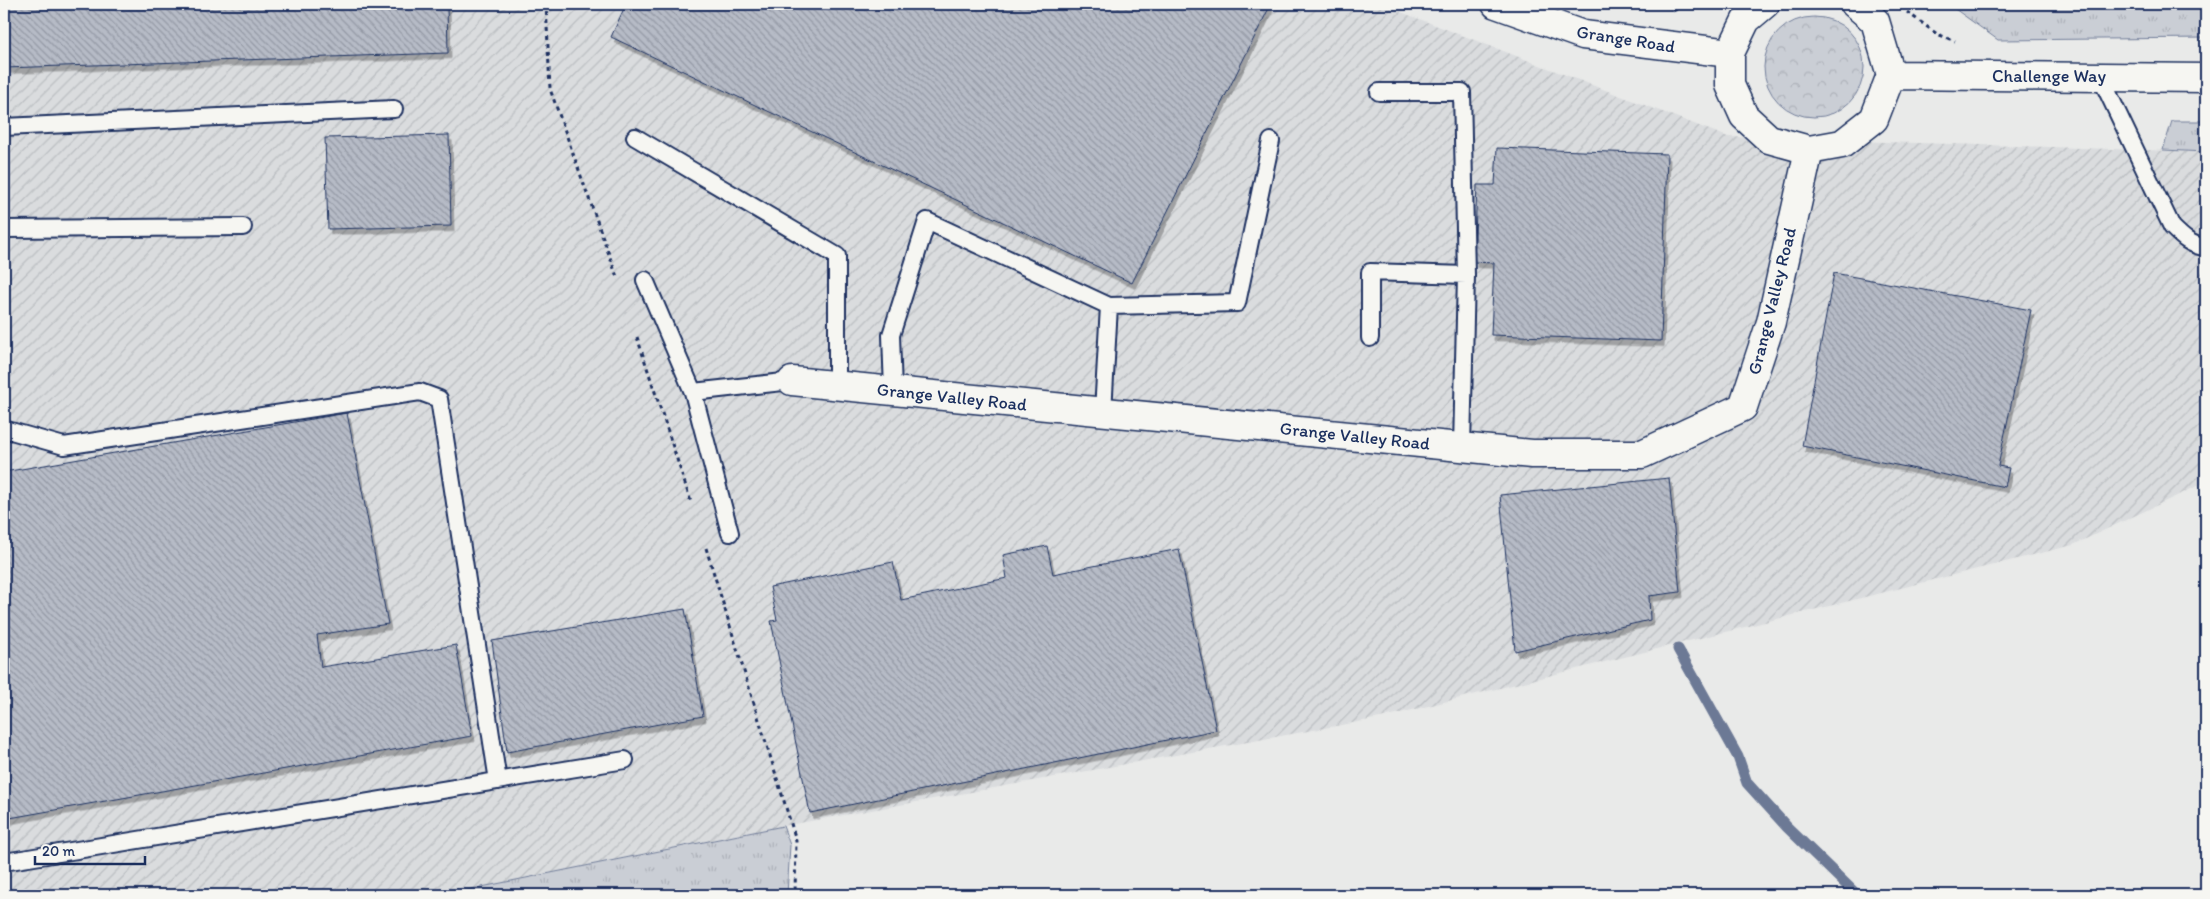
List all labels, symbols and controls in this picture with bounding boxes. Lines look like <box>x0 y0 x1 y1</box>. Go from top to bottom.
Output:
street label: Grange Road <box>1575 20 1677 58</box>
street label: Challenge Way <box>1992 65 2107 87</box>
street label: Grange Valley Road <box>1743 225 1801 377</box>
street label: Grange Valley Road <box>876 378 1028 416</box>
street label: Grange Valley Road <box>1279 417 1431 455</box>
scale bar <box>35 834 145 866</box>
text: 20 m <box>42 842 76 860</box>

